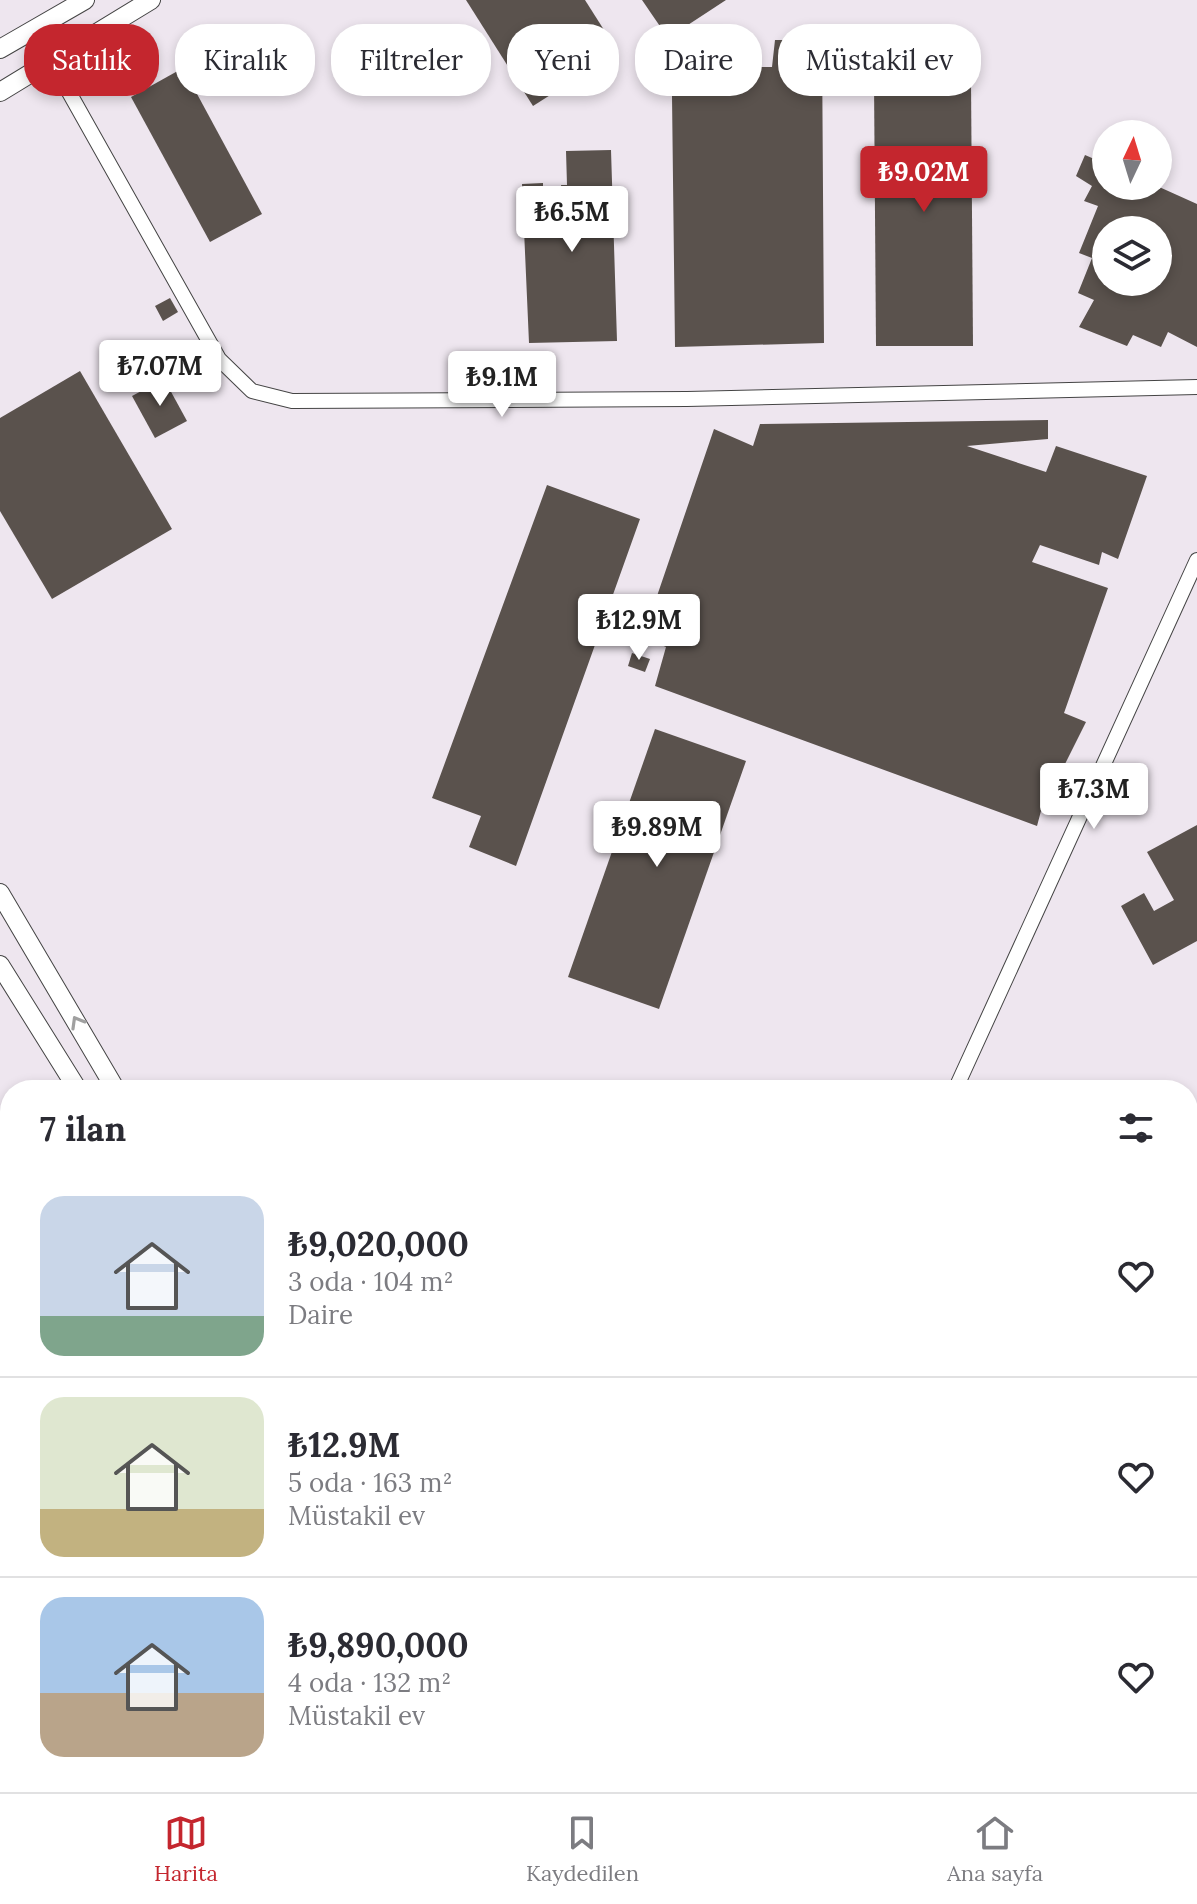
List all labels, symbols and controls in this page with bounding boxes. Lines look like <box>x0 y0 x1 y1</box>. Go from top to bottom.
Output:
chip: Satılık <box>24 24 159 96</box>
chip: Kiralık <box>175 24 315 96</box>
chip: Filtreler <box>331 24 491 96</box>
chip: Yeni <box>507 24 619 96</box>
chip: Daire <box>635 24 762 96</box>
chip: Müstakil ev <box>778 24 981 96</box>
north arrow <box>1092 120 1172 200</box>
map controls <box>1092 120 1172 296</box>
pin: ₺9.02M <box>859 146 989 214</box>
text: ₺9.02M <box>878 155 970 188</box>
pin: ₺6.5M <box>516 186 628 254</box>
text: ₺6.5M <box>534 195 610 228</box>
button: layers <box>1092 216 1172 296</box>
pin: ₺7.07M <box>95 340 225 408</box>
text: ₺7.07M <box>117 349 203 382</box>
pin: ₺9.1M <box>446 351 558 419</box>
text: ₺9.1M <box>466 360 538 393</box>
pin: ₺12.9M <box>574 594 704 662</box>
text: ₺12.9M <box>596 603 682 636</box>
pin: ₺7.3M <box>1038 763 1150 831</box>
text: ₺7.3M <box>1058 772 1130 805</box>
pin: ₺9.89M <box>592 801 722 869</box>
text: ₺9.89M <box>611 810 703 843</box>
one-way arrow <box>72 1016 87 1030</box>
icon: filters <box>1114 1106 1158 1150</box>
text: 7 ilan <box>40 1107 126 1150</box>
text: ₺9,020,000 <box>288 1222 469 1265</box>
icon: home <box>104 1228 200 1324</box>
icon: heart <box>1114 1254 1158 1298</box>
text: 3 oda · 104 m² <box>288 1265 453 1298</box>
text: Daire <box>288 1298 353 1331</box>
text: ₺12.9M <box>288 1423 401 1466</box>
icon: home <box>104 1429 200 1525</box>
icon: heart <box>1114 1455 1158 1499</box>
text: 5 oda · 163 m² <box>288 1466 452 1499</box>
text: Müstakil ev <box>288 1499 425 1532</box>
text: ₺9,890,000 <box>288 1623 469 1666</box>
icon: home <box>104 1629 200 1725</box>
icon: heart <box>1114 1655 1158 1699</box>
text: 4 oda · 132 m² <box>288 1666 451 1699</box>
text: Müstakil ev <box>288 1699 425 1732</box>
tab: Harita <box>154 1811 218 1887</box>
tab: Kaydedilen <box>526 1811 639 1887</box>
tab: Ana sayfa <box>947 1811 1043 1887</box>

